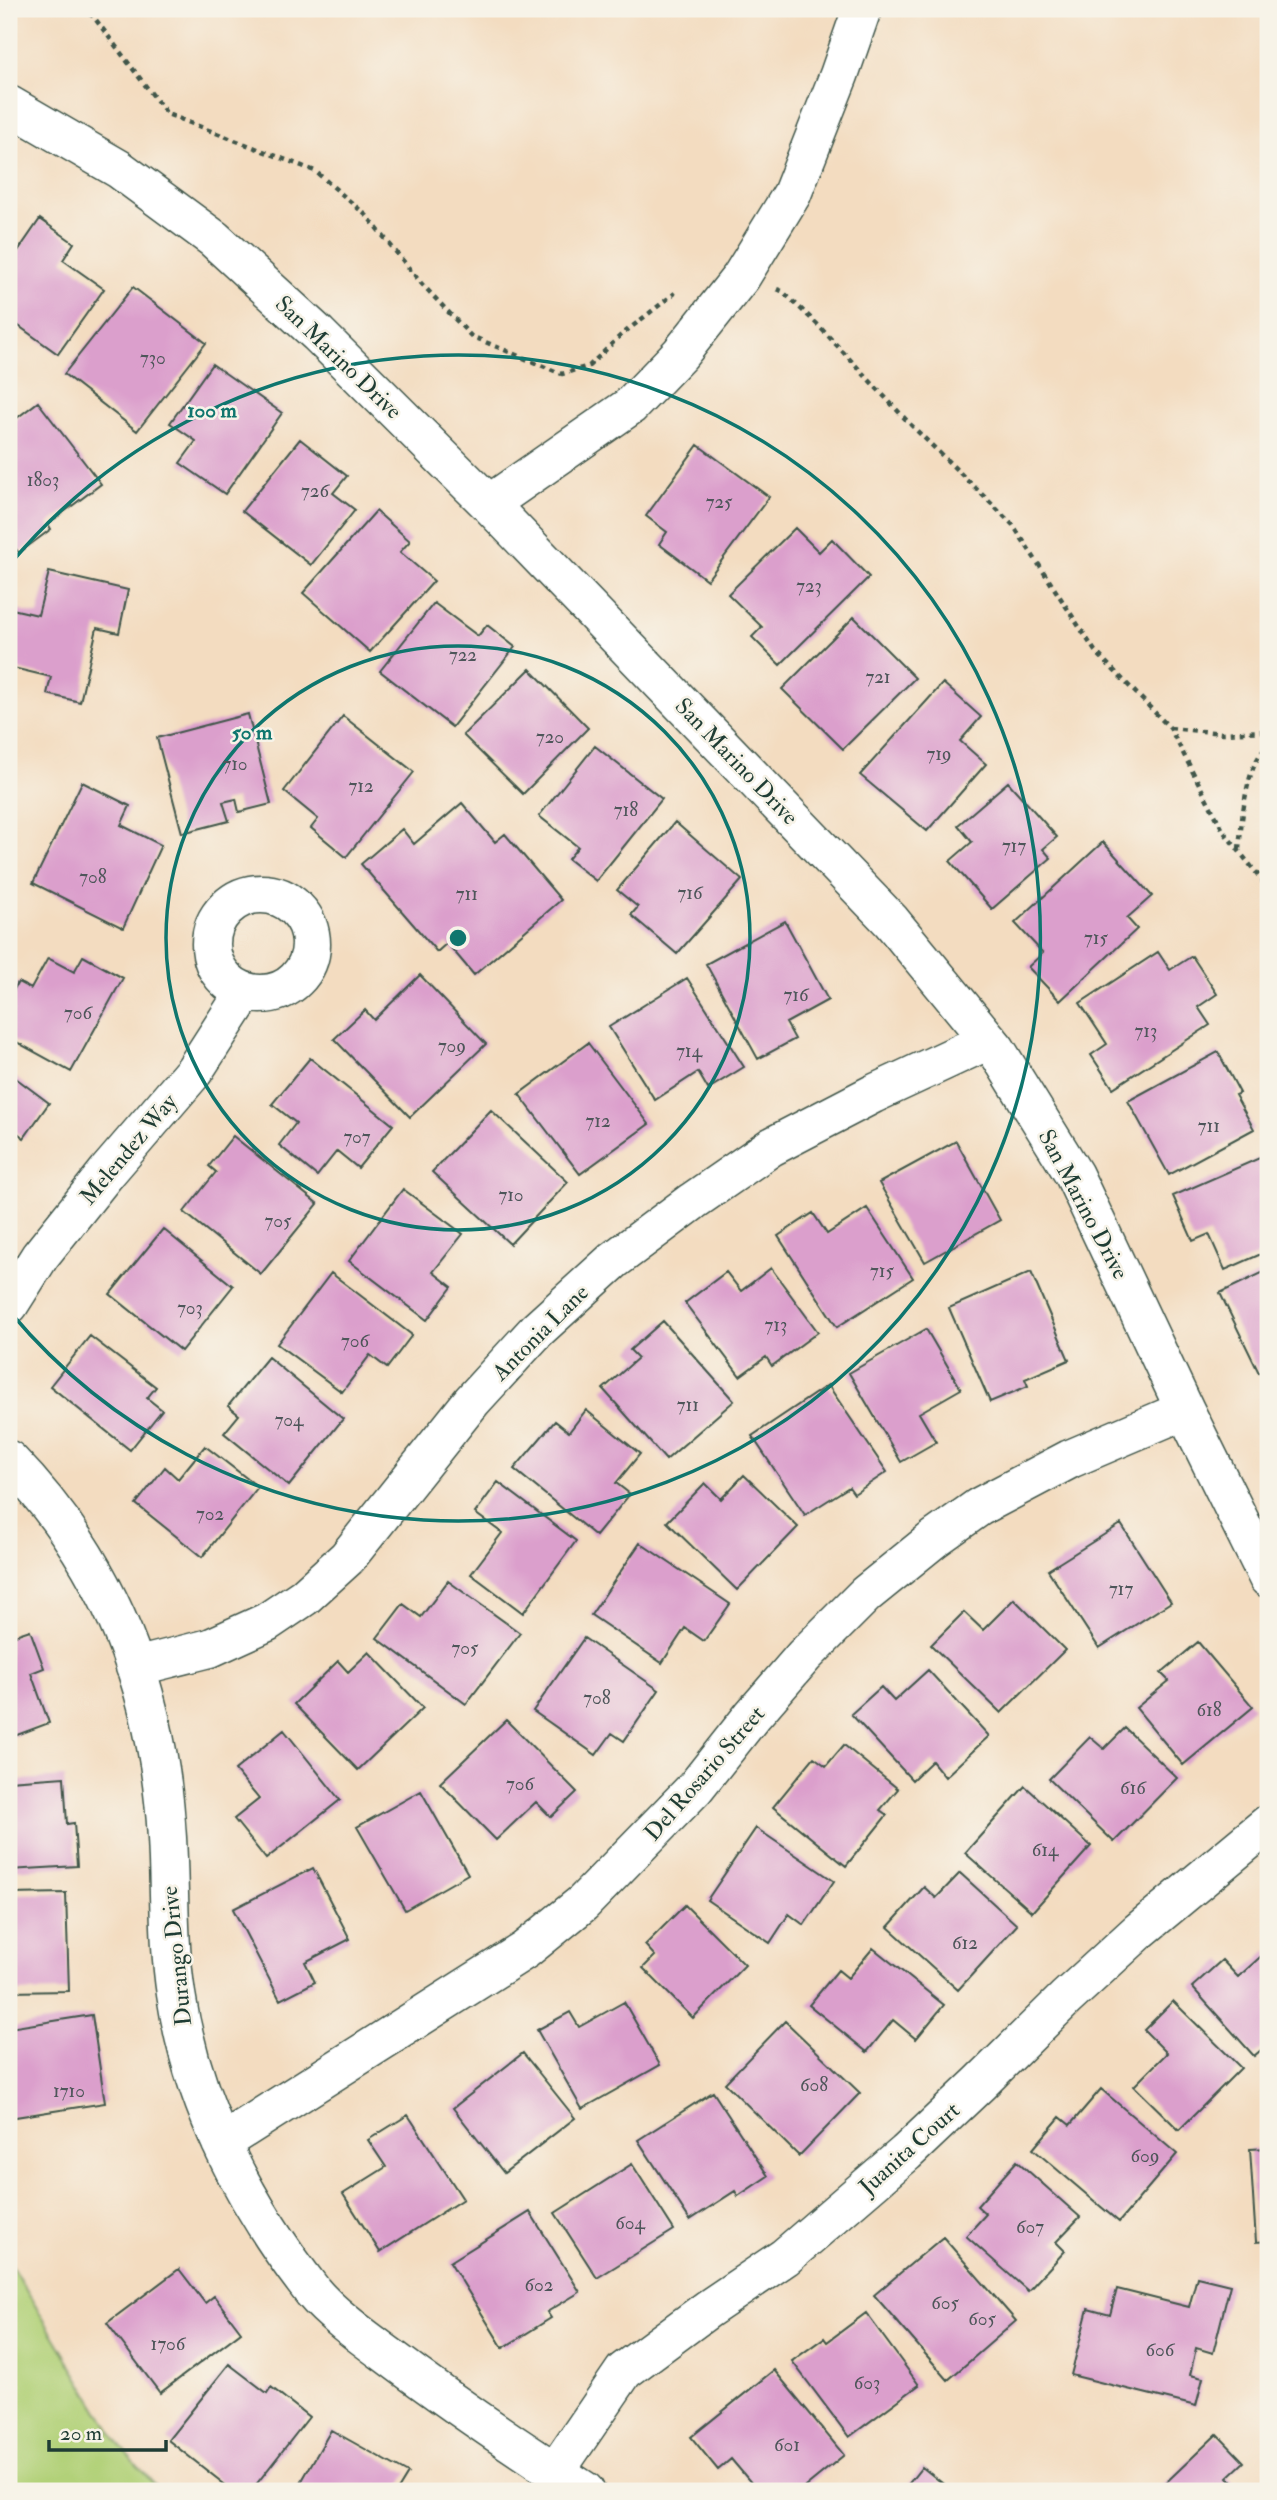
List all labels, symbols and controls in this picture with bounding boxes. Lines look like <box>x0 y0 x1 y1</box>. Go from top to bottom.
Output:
street label: San Marino Drive <box>269 289 409 426</box>
house number: 730 <box>140 346 166 370</box>
text: 100 m <box>187 397 238 424</box>
house number: 1803 <box>27 468 59 492</box>
house number: 726 <box>301 479 330 503</box>
house number: 725 <box>706 490 733 514</box>
house number: 723 <box>796 574 822 598</box>
house number: 722 <box>449 643 477 667</box>
house number: 721 <box>865 665 891 689</box>
street label: San Marino Drive <box>669 692 805 831</box>
text: 50 m <box>232 719 273 746</box>
house number: 720 <box>536 725 564 749</box>
house number: 719 <box>926 742 952 766</box>
house number: 710 <box>222 752 248 776</box>
house number: 712 <box>348 774 374 798</box>
house number: 718 <box>614 798 638 822</box>
house number: 717 <box>1002 834 1026 858</box>
house number: 708 <box>79 865 107 889</box>
house number: 716 <box>678 881 704 905</box>
house number: 711 <box>456 882 478 906</box>
centre of rings <box>446 926 470 950</box>
house number: 715 <box>1084 926 1109 950</box>
house number: 716 <box>784 983 810 1007</box>
house number: 706 <box>64 1001 93 1025</box>
house number: 713 <box>1135 1019 1157 1043</box>
house number: 709 <box>438 1034 466 1058</box>
house number: 714 <box>676 1039 703 1063</box>
street label: Melendez Way <box>73 1087 184 1211</box>
house number: 712 <box>585 1109 611 1133</box>
house number: 711 <box>1198 1114 1220 1138</box>
street label: San Marino Drive <box>1032 1124 1135 1284</box>
house number: 707 <box>343 1125 371 1149</box>
house number: 710 <box>498 1183 524 1207</box>
house number: 705 <box>265 1209 292 1233</box>
house number: 715 <box>870 1259 895 1283</box>
street label: Antonia Lane <box>485 1278 595 1387</box>
house number: 703 <box>177 1296 203 1320</box>
house number: 713 <box>765 1313 787 1337</box>
house number: 706 <box>341 1329 370 1353</box>
house number: 711 <box>677 1393 699 1417</box>
house number: 704 <box>275 1408 304 1432</box>
house number: 702 <box>196 1502 224 1526</box>
house number: 717 <box>1109 1577 1133 1601</box>
house number: 705 <box>452 1636 479 1660</box>
house number: 708 <box>583 1686 611 1710</box>
house number: 618 <box>1196 1698 1222 1722</box>
street label: Del Rosario Street <box>638 1700 771 1847</box>
house number: 706 <box>506 1772 535 1796</box>
house number: 616 <box>1120 1776 1147 1800</box>
house number: 614 <box>1032 1838 1059 1862</box>
street label: Durango Drive <box>155 1884 198 2027</box>
house number: 612 <box>952 1931 978 1955</box>
house number: 608 <box>800 2073 828 2097</box>
house number: 1710 <box>53 2079 85 2103</box>
street label: Juanita Court <box>852 2096 966 2202</box>
house number: 609 <box>1130 2144 1160 2168</box>
house number: 604 <box>615 2211 646 2235</box>
house number: 607 <box>1016 2215 1044 2239</box>
house number: 602 <box>525 2273 553 2297</box>
house number: 605 <box>931 2291 959 2315</box>
house number: 605 <box>968 2307 996 2331</box>
house number: 1706 <box>151 2332 187 2356</box>
house number: 606 <box>1146 2338 1176 2362</box>
house number: 603 <box>854 2371 880 2395</box>
scale bar <box>49 2409 166 2453</box>
text: 20 m <box>60 2420 102 2447</box>
house number: 601 <box>774 2433 800 2457</box>

